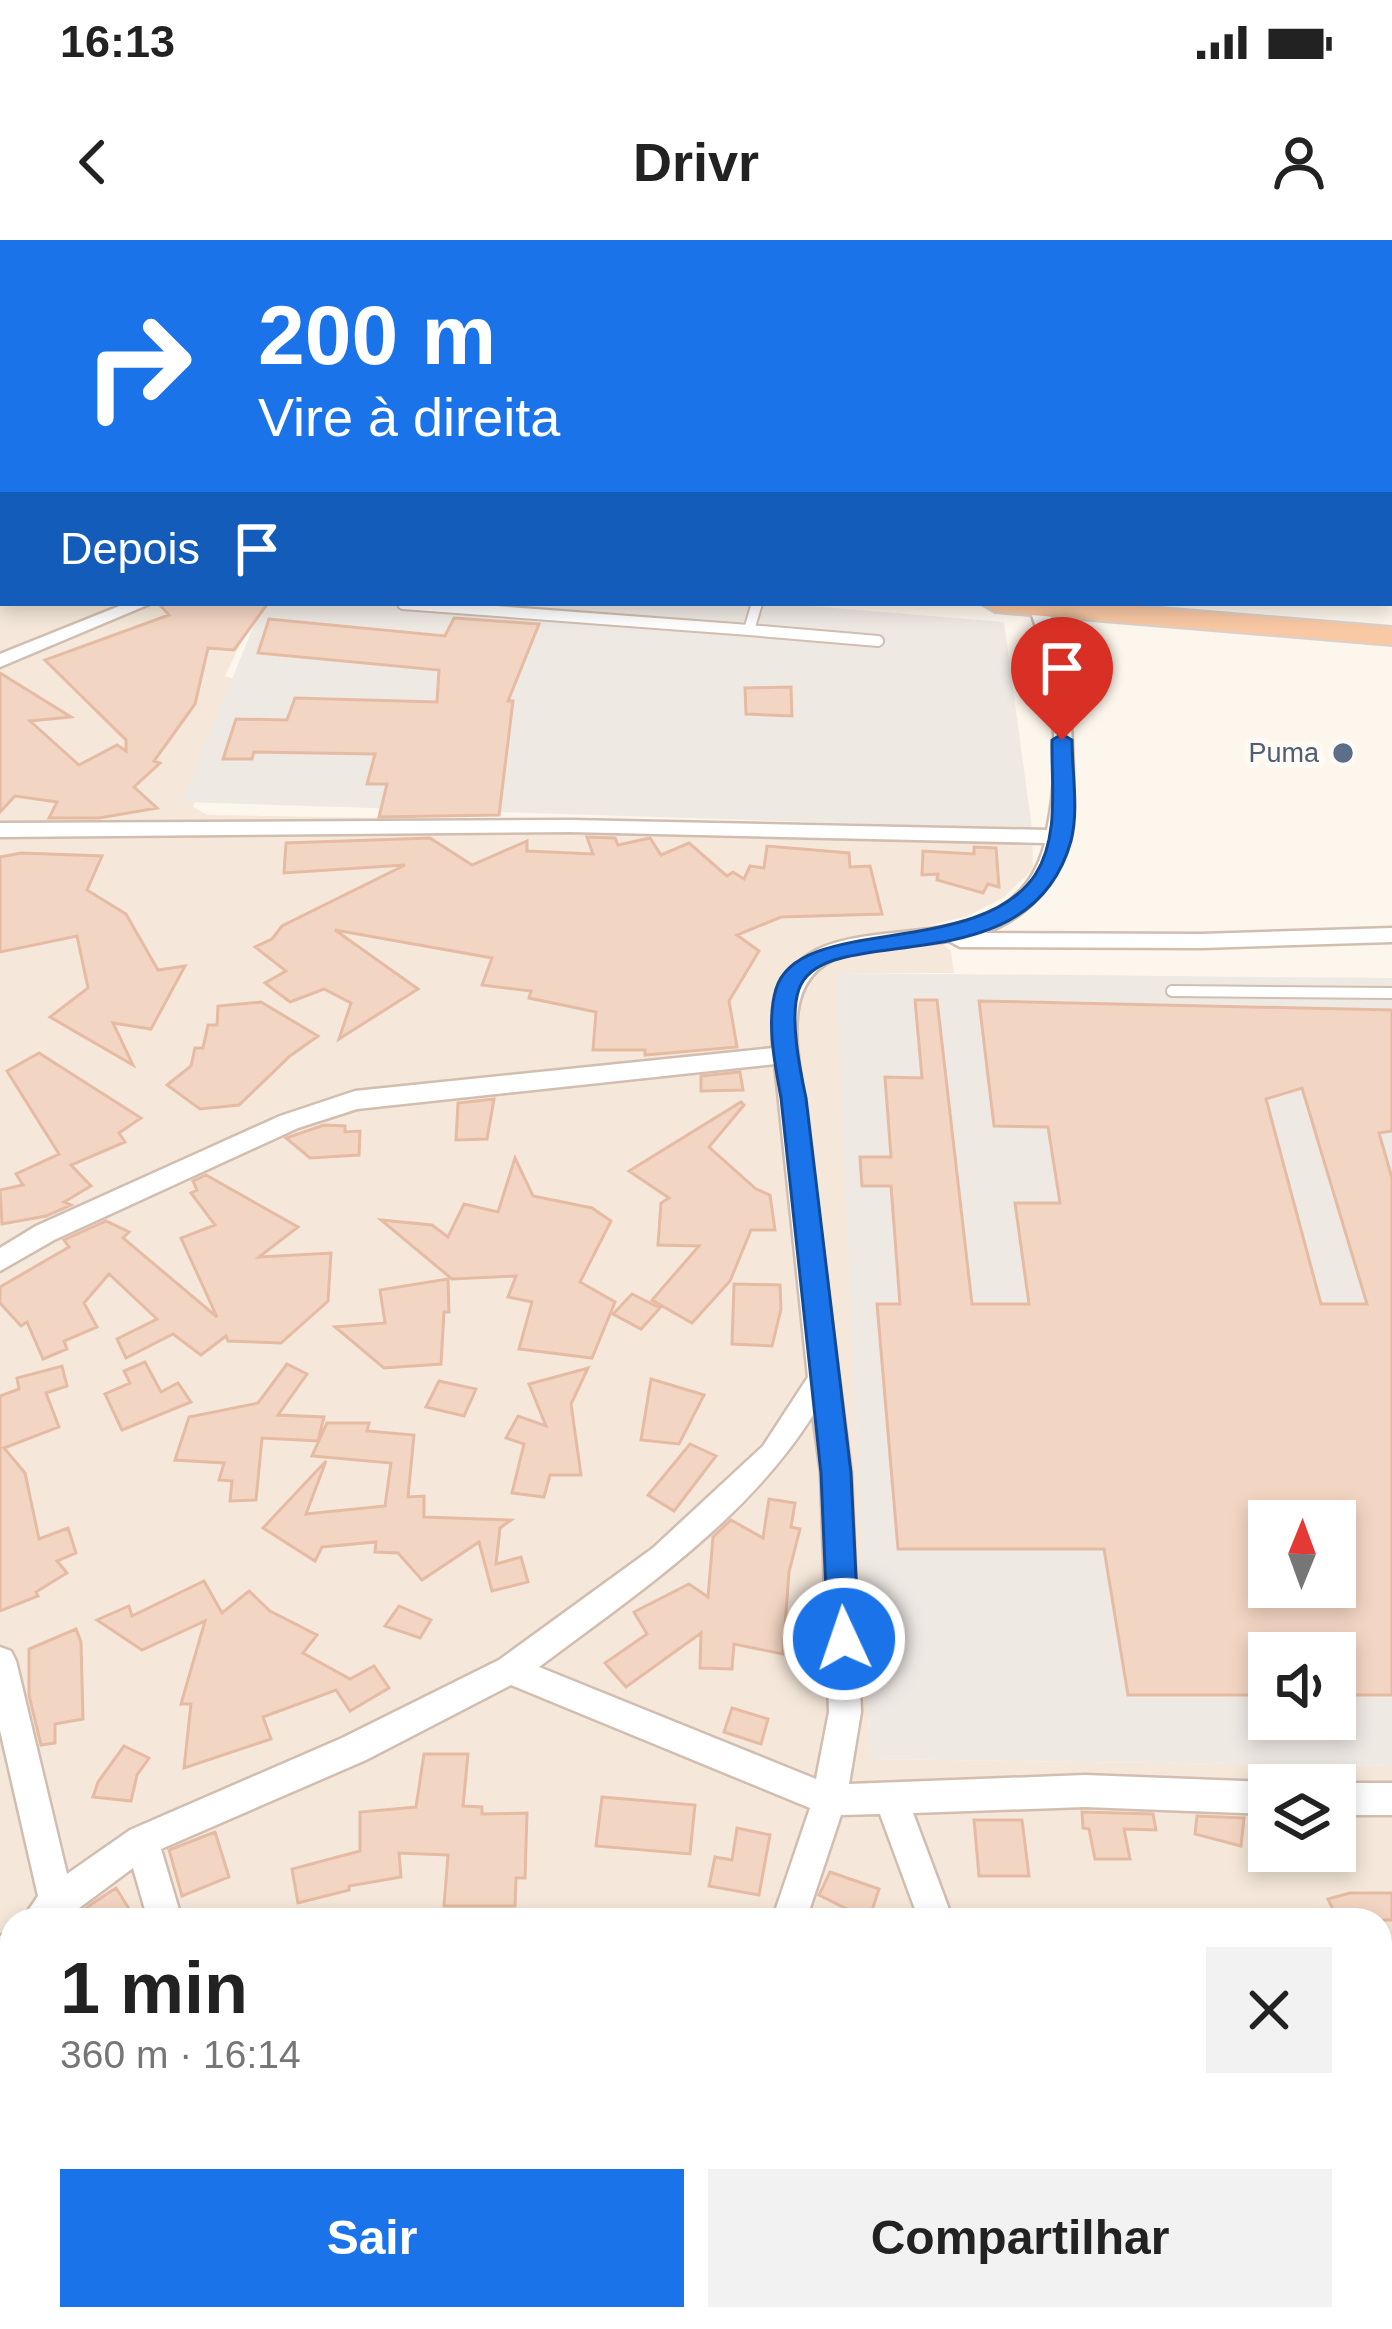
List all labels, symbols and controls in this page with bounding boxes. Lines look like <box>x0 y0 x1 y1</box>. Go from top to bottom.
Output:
text: 16:13 <box>60 16 175 67</box>
icon: back <box>60 129 126 195</box>
icon: person <box>1266 129 1332 195</box>
text: Drivr <box>633 132 759 192</box>
icon: right <box>60 288 216 444</box>
text: 200 m <box>258 288 496 382</box>
text: Vire à direita <box>258 387 560 447</box>
icon: arrive <box>224 516 290 582</box>
text: Depois <box>60 523 200 574</box>
pin <box>1011 617 1113 740</box>
icon: arrive <box>1029 635 1095 701</box>
place label: Puma <box>1248 738 1320 768</box>
marker: Puma <box>1330 740 1356 766</box>
north arrow <box>1248 1500 1356 1608</box>
map controls <box>1248 1500 1356 1872</box>
position arrow <box>781 1576 907 1702</box>
button: sound <box>1248 1632 1356 1740</box>
button: layers <box>1248 1764 1356 1872</box>
button: close <box>1206 1947 1332 2073</box>
text: 1 min <box>60 1948 248 2028</box>
text: 360 m · 16:14 <box>60 2033 301 2076</box>
button: Sair <box>60 2169 684 2307</box>
button: Compartilhar <box>708 2169 1332 2307</box>

